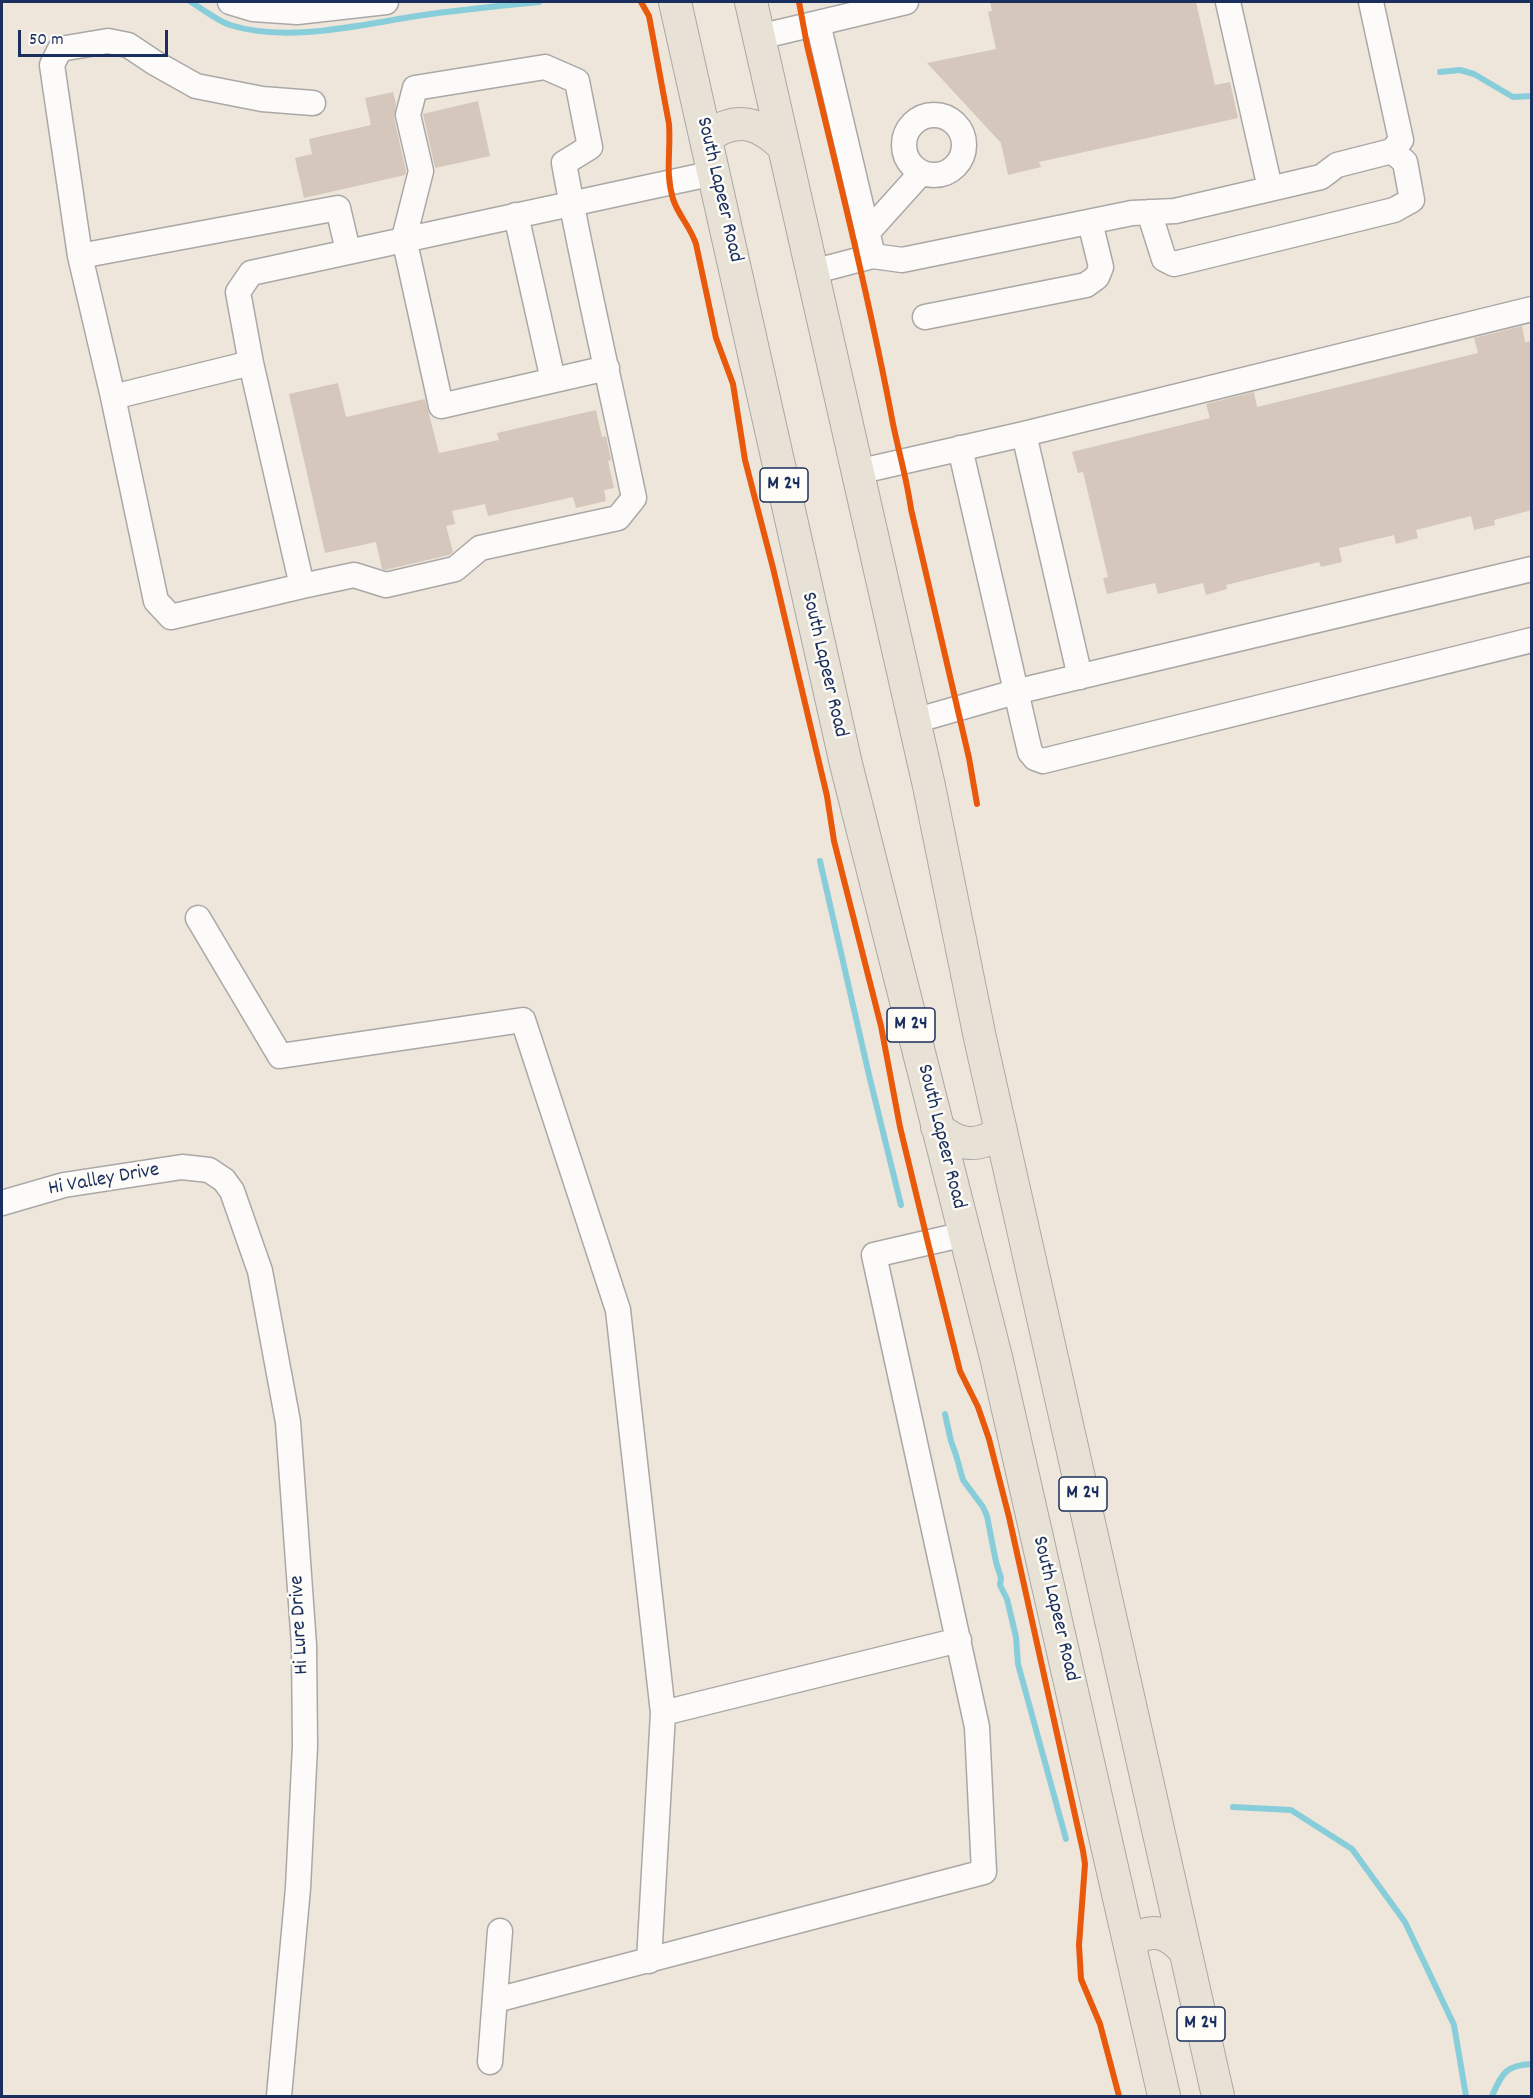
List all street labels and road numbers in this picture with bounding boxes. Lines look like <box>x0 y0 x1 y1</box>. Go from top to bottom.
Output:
street label: South Lapeer Road <box>689 115 747 265</box>
road number: M 24 <box>760 468 808 502</box>
street label: South Lapeer Road <box>794 590 852 740</box>
road number: M 24 <box>887 1008 935 1042</box>
street label: South Lapeer Road <box>910 1062 970 1212</box>
street label: Hi Valley Drive <box>46 1159 162 1203</box>
road number: M 24 <box>1059 1477 1107 1511</box>
street label: South Lapeer Road <box>1025 1534 1083 1684</box>
street label: Hi Lure Drive <box>286 1575 316 1675</box>
road number: M 24 <box>1177 2007 1225 2041</box>

